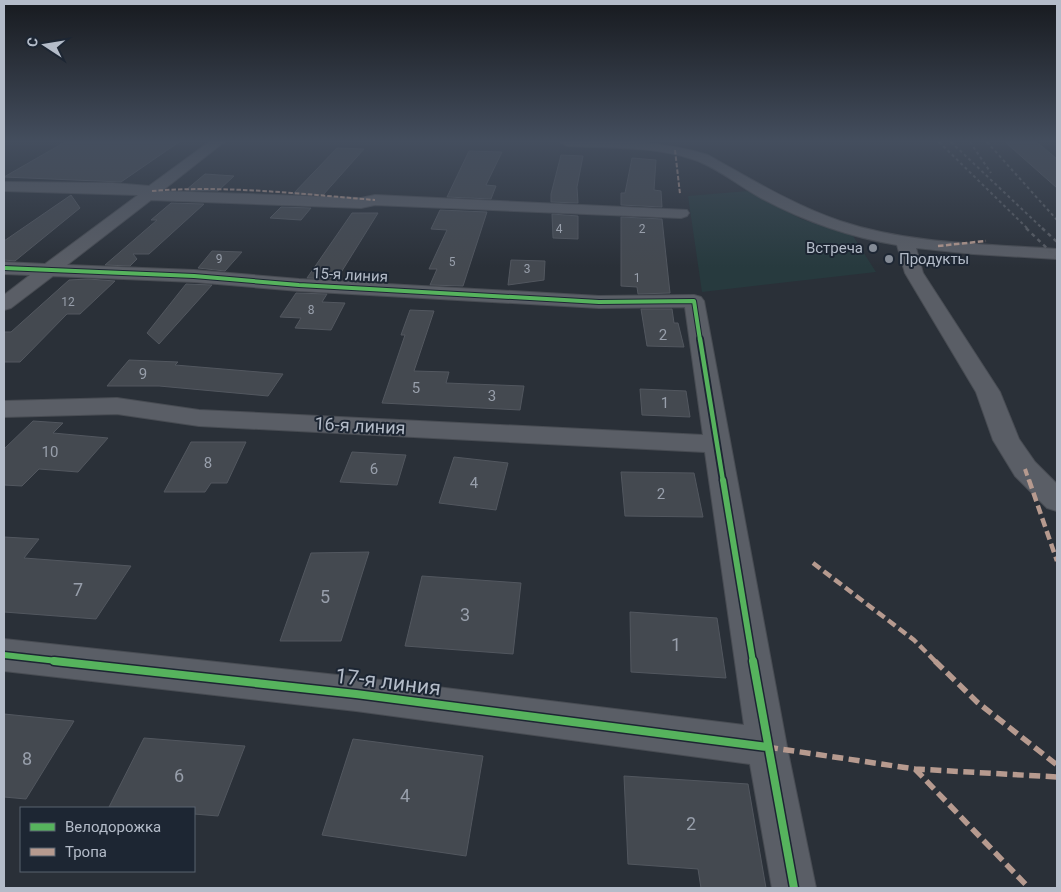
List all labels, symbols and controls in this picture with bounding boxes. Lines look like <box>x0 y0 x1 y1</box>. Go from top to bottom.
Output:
north arrow <box>20 20 70 70</box>
text: С <box>24 36 41 48</box>
house number: 4 <box>556 222 563 236</box>
house number: 2 <box>639 222 646 236</box>
place label: Встреча <box>806 239 863 257</box>
marker: Встреча <box>867 242 879 254</box>
place label: Продукты <box>899 250 969 268</box>
house number: 9 <box>216 252 222 266</box>
marker: Продукты <box>883 253 895 265</box>
house number: 5 <box>449 255 456 269</box>
house number: 3 <box>524 262 530 276</box>
street label: 15-я линия <box>312 264 388 286</box>
house number: 1 <box>634 271 640 285</box>
house number: 12 <box>61 295 75 309</box>
house number: 8 <box>308 303 315 317</box>
house number: 2 <box>659 326 667 344</box>
house number: 9 <box>139 365 147 383</box>
house number: 5 <box>412 379 420 397</box>
house number: 3 <box>488 387 496 405</box>
house number: 1 <box>661 394 669 412</box>
street label: 16-я линия <box>314 413 406 438</box>
house number: 10 <box>42 443 58 461</box>
house number: 8 <box>204 454 212 472</box>
house number: 6 <box>370 460 378 478</box>
house number: 4 <box>470 474 479 492</box>
house number: 2 <box>657 485 665 503</box>
house number: 7 <box>73 579 83 600</box>
house number: 5 <box>320 586 330 607</box>
house number: 3 <box>460 604 470 625</box>
house number: 1 <box>671 634 681 655</box>
street label: 17-я линия <box>334 664 442 700</box>
house number: 8 <box>22 748 32 769</box>
house number: 6 <box>174 765 184 786</box>
house number: 4 <box>400 785 410 806</box>
legend <box>20 807 195 872</box>
house number: 2 <box>686 813 696 834</box>
text: Велодорожка <box>65 818 161 836</box>
text: Тропа <box>65 843 107 861</box>

